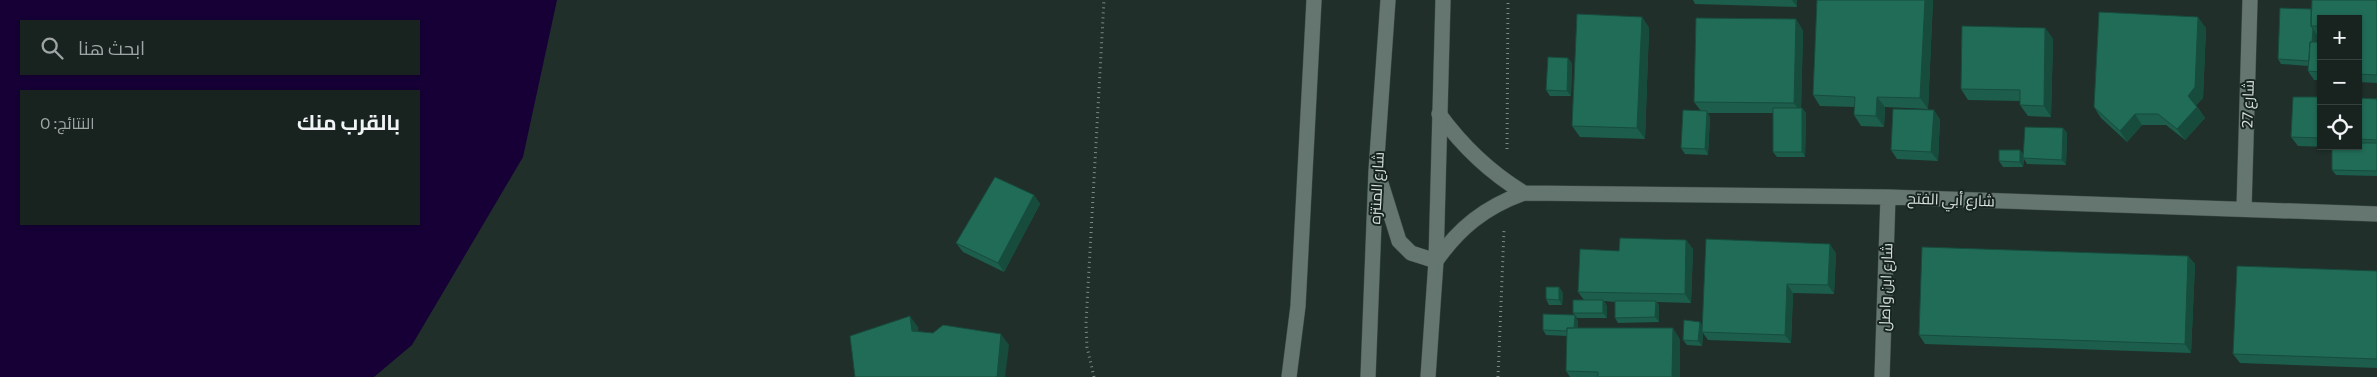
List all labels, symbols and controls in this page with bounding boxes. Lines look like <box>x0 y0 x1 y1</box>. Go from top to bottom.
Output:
map controls <box>2317 15 2362 150</box>
button: + <box>2317 15 2362 60</box>
search box <box>20 20 420 75</box>
icon: search <box>38 34 66 62</box>
text: ابحث هنا <box>78 36 145 59</box>
button: − <box>2317 60 2362 105</box>
street label: شارع 27 <box>2237 80 2260 128</box>
button: locate <box>2317 105 2362 150</box>
text: بالقرب منك <box>297 109 400 134</box>
text: النتائج: 0 <box>40 113 94 132</box>
street label: شارع المنتزه <box>1365 151 1390 225</box>
street label: شارع أبي الفتح <box>1907 188 1995 214</box>
street label: شارع ابن واصل <box>1874 243 1899 332</box>

